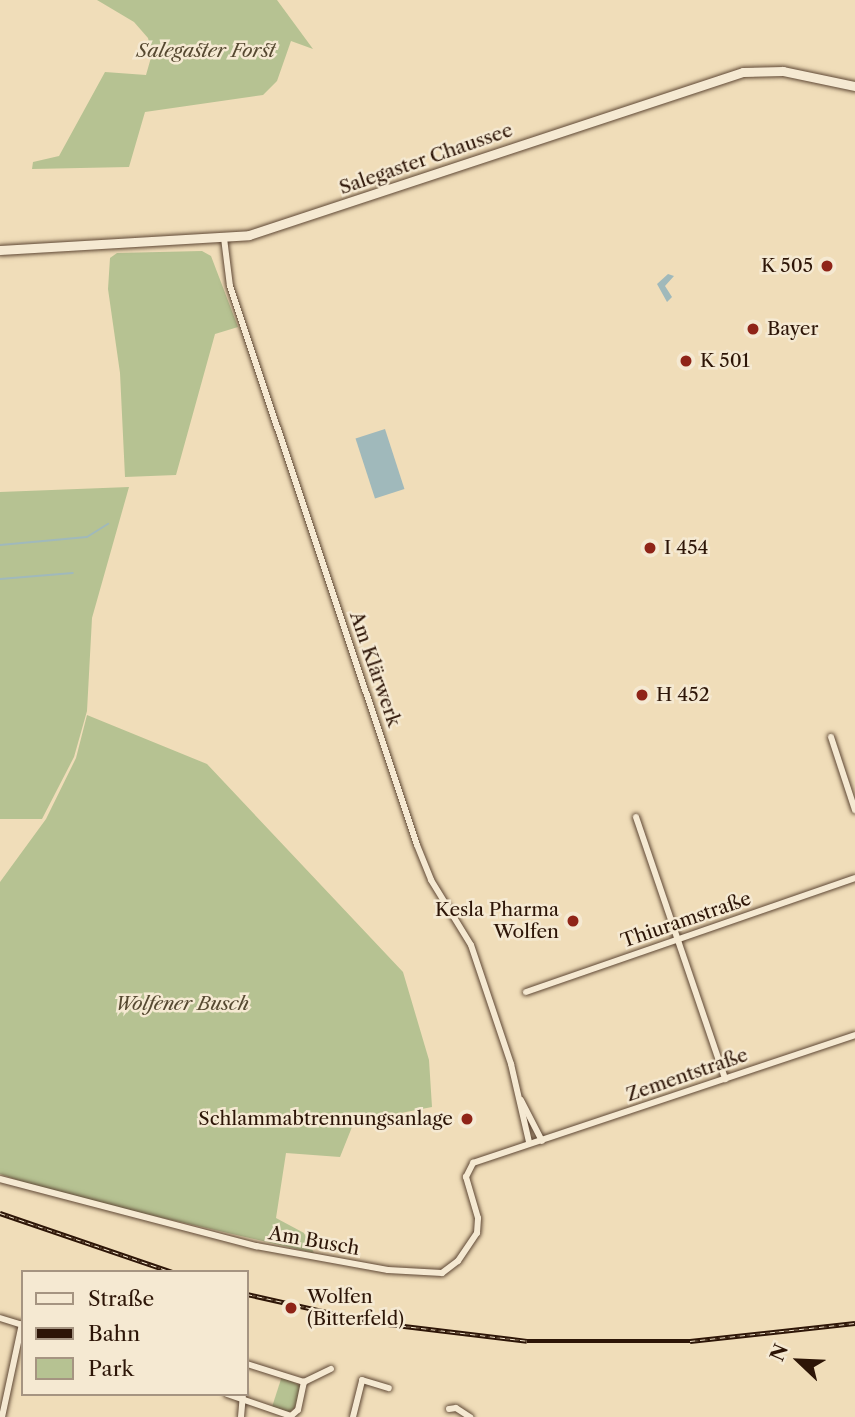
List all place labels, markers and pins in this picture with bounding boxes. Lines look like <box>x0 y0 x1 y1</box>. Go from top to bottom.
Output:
place label: K 505 <box>760 255 813 277</box>
marker: K 505 <box>819 258 835 274</box>
place label: Bayer <box>767 318 819 340</box>
marker: Bayer <box>745 321 761 337</box>
place label: K 501 <box>700 350 750 372</box>
marker: K 501 <box>678 353 694 369</box>
place label: I 454 <box>664 537 708 559</box>
marker: I 454 <box>642 540 658 556</box>
place label: H 452 <box>656 684 710 706</box>
marker: H 452 <box>634 687 650 703</box>
place label: Kesla Pharma Wolfen <box>435 899 559 943</box>
marker: Kesla Pharma Wolfen <box>565 913 581 929</box>
place label: Schlammabtrennungsanlage <box>198 1108 453 1130</box>
marker: Schlammabtrennungsanlage <box>459 1111 475 1127</box>
place label: Wolfen (Bitterfeld) <box>307 1286 404 1330</box>
marker: Wolfen (Bitterfeld) <box>281 1298 301 1318</box>

